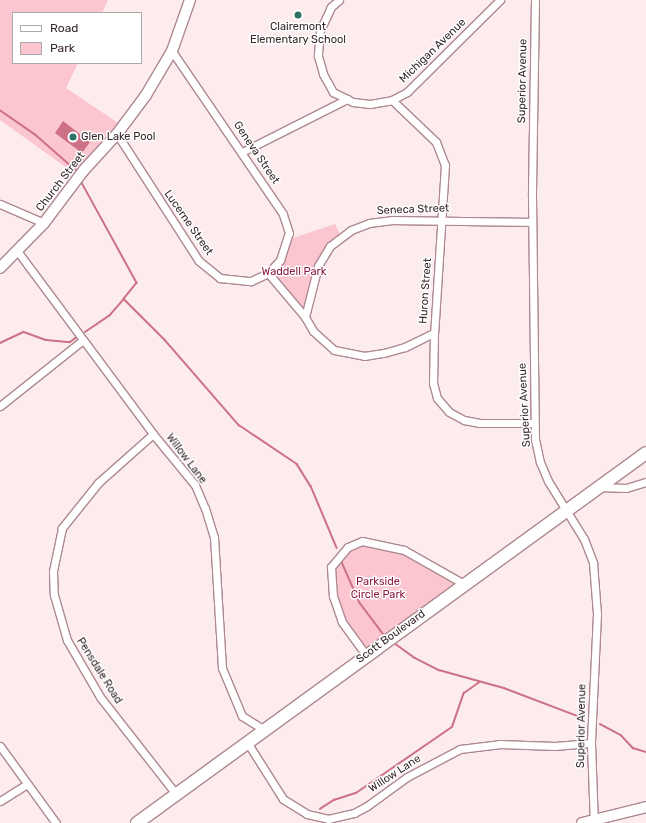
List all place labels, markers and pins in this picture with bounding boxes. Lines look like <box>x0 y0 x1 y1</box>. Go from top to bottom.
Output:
marker: Clairemont Elementary School <box>293 10 303 20</box>
place label: Clairemont Elementary School <box>250 21 346 47</box>
place label: Glen Lake Pool <box>81 130 156 144</box>
marker: Glen Lake Pool <box>68 132 78 142</box>

